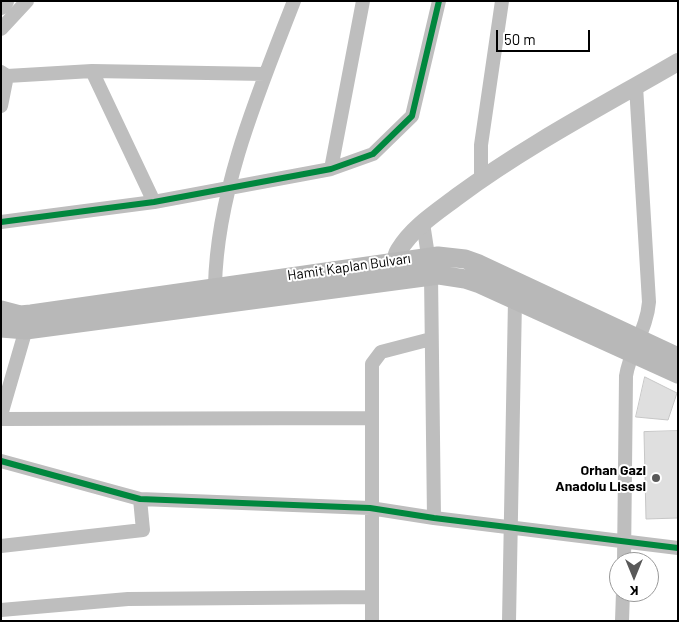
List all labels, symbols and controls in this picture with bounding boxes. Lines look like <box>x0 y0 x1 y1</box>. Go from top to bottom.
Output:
scale bar <box>499 20 593 52</box>
text: 50 m <box>504 30 536 48</box>
street label: Hamit Kaplan Bulvarı <box>286 250 412 284</box>
place label: Orhan Gazi Anadolu Lisesi <box>555 462 646 494</box>
marker: Orhan Gazi Anadolu Lisesi <box>650 472 662 484</box>
north arrow <box>609 552 659 602</box>
text: K <box>630 583 638 600</box>

